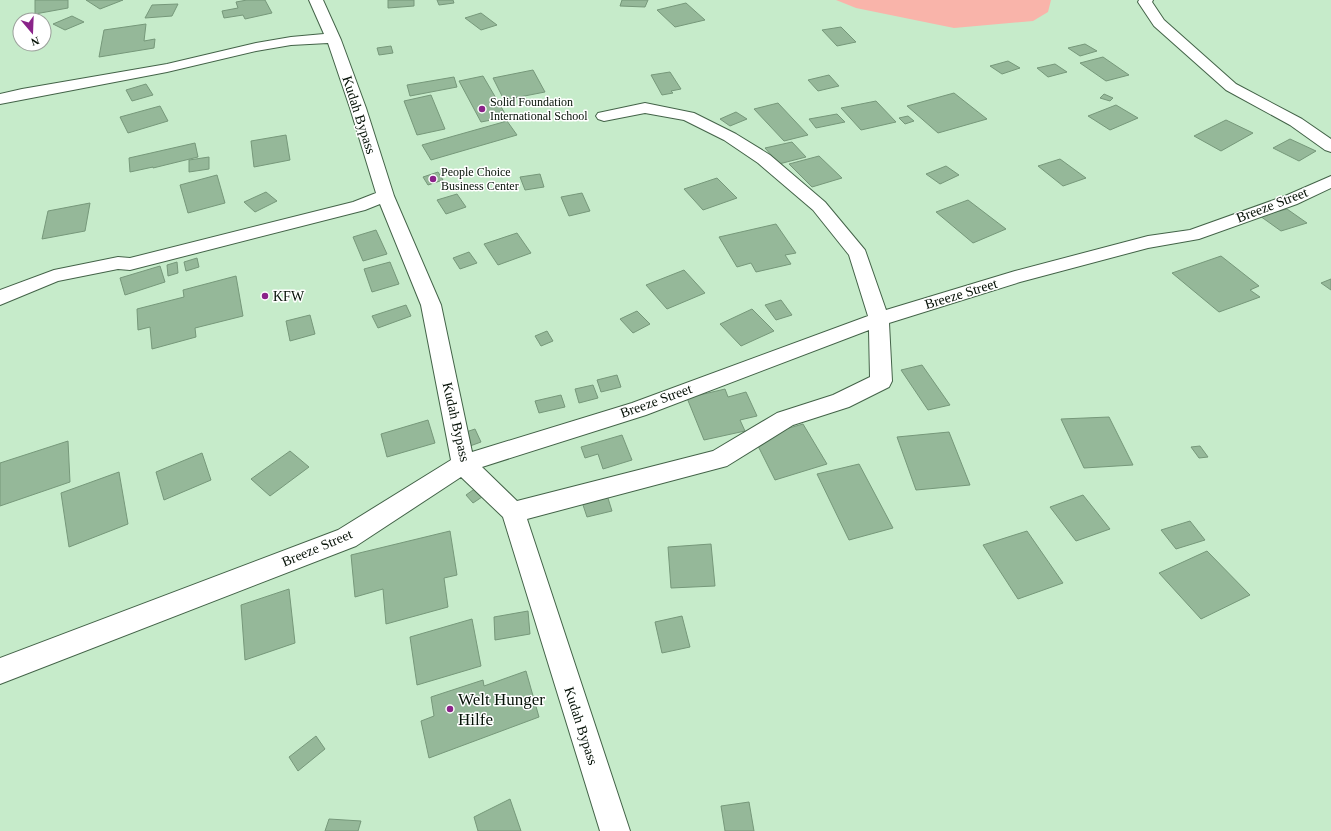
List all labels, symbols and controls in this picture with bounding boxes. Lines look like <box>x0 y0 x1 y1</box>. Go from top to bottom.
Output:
north arrow <box>12 12 52 52</box>
text: N <box>29 34 41 48</box>
street label: Kudah Bypass <box>339 74 379 156</box>
place label: Solid Foundation International School <box>490 95 588 123</box>
marker: Solid Foundation International School <box>477 104 487 114</box>
place label: People Choice Business Center <box>441 165 519 193</box>
marker: People Choice Business Center <box>428 174 438 184</box>
street label: Breeze Street <box>1234 185 1310 225</box>
street label: Breeze Street <box>923 276 999 312</box>
place label: KFW <box>273 289 305 304</box>
marker: KFW <box>260 291 270 301</box>
street label: Kudah Bypass <box>440 381 472 463</box>
street label: Breeze Street <box>618 381 694 421</box>
street label: Breeze Street <box>280 526 355 570</box>
street label: Kudah Bypass <box>561 685 601 767</box>
place label: Welt Hunger Hilfe <box>458 690 545 729</box>
marker: Welt Hunger Hilfe <box>445 704 455 714</box>

